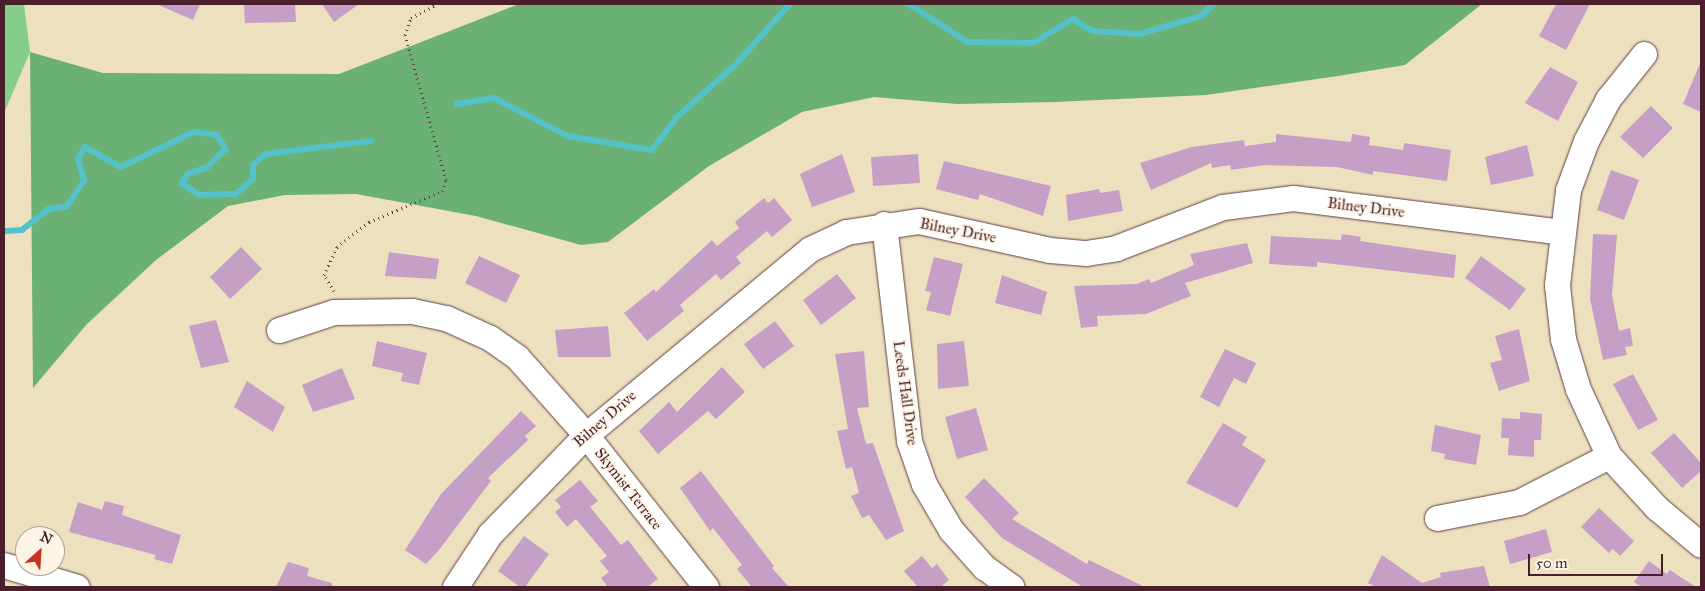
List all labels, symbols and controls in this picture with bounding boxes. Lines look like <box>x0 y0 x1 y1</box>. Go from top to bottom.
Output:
street label: Bilney Drive <box>1327 194 1405 222</box>
street label: Bilney Drive <box>918 215 998 247</box>
street label: Leeds Hall Drive <box>889 340 921 446</box>
street label: Bilney Drive <box>570 387 640 451</box>
street label: Skymist Terrace <box>590 445 666 533</box>
north arrow <box>15 526 65 576</box>
text: N <box>37 528 55 548</box>
scale bar <box>1530 544 1665 576</box>
text: 50 m <box>1536 554 1568 572</box>

